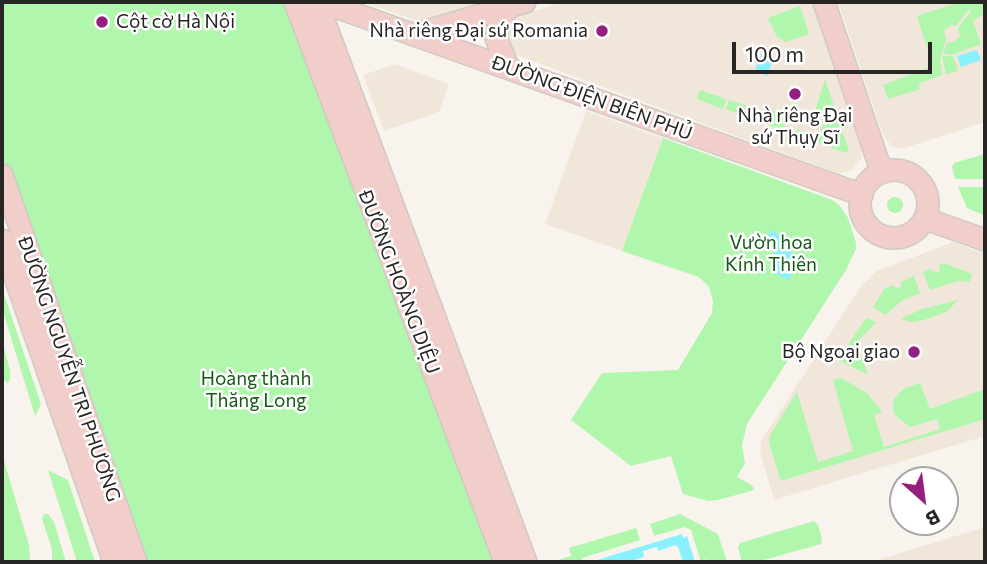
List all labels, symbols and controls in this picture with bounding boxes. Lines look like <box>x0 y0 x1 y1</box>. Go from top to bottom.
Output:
place label: Cột cờ Hà Nội <box>116 11 235 33</box>
marker: Cột cờ Hà Nội <box>94 14 110 30</box>
place label: Nhà riêng Đại sứ Romania <box>370 20 588 42</box>
marker: Nhà riêng Đại sứ Romania <box>594 23 610 39</box>
scale bar <box>735 28 934 72</box>
text: 100 m <box>745 41 804 66</box>
street label: ĐƯỜNG ĐIỆN BIÊN PHỦ <box>489 51 695 145</box>
marker: Nhà riêng Đại sứ Thụy Sĩ <box>787 86 803 102</box>
place label: Nhà riêng Đại sứ Thụy Sĩ <box>738 105 852 149</box>
street label: ĐƯỜNG HOÀNG DIỆU <box>353 187 445 377</box>
park label: Vườn hoa Kính Thiên <box>725 232 817 276</box>
street label: ĐƯỜNG NGUYỄN TRI PHƯƠNG <box>13 233 125 505</box>
place label: Bộ Ngoại giao <box>782 341 900 363</box>
marker: Bộ Ngoại giao <box>906 344 922 360</box>
park label: Hoàng thành Thăng Long <box>201 368 311 412</box>
north arrow <box>889 466 959 536</box>
text: B <box>922 505 944 531</box>

